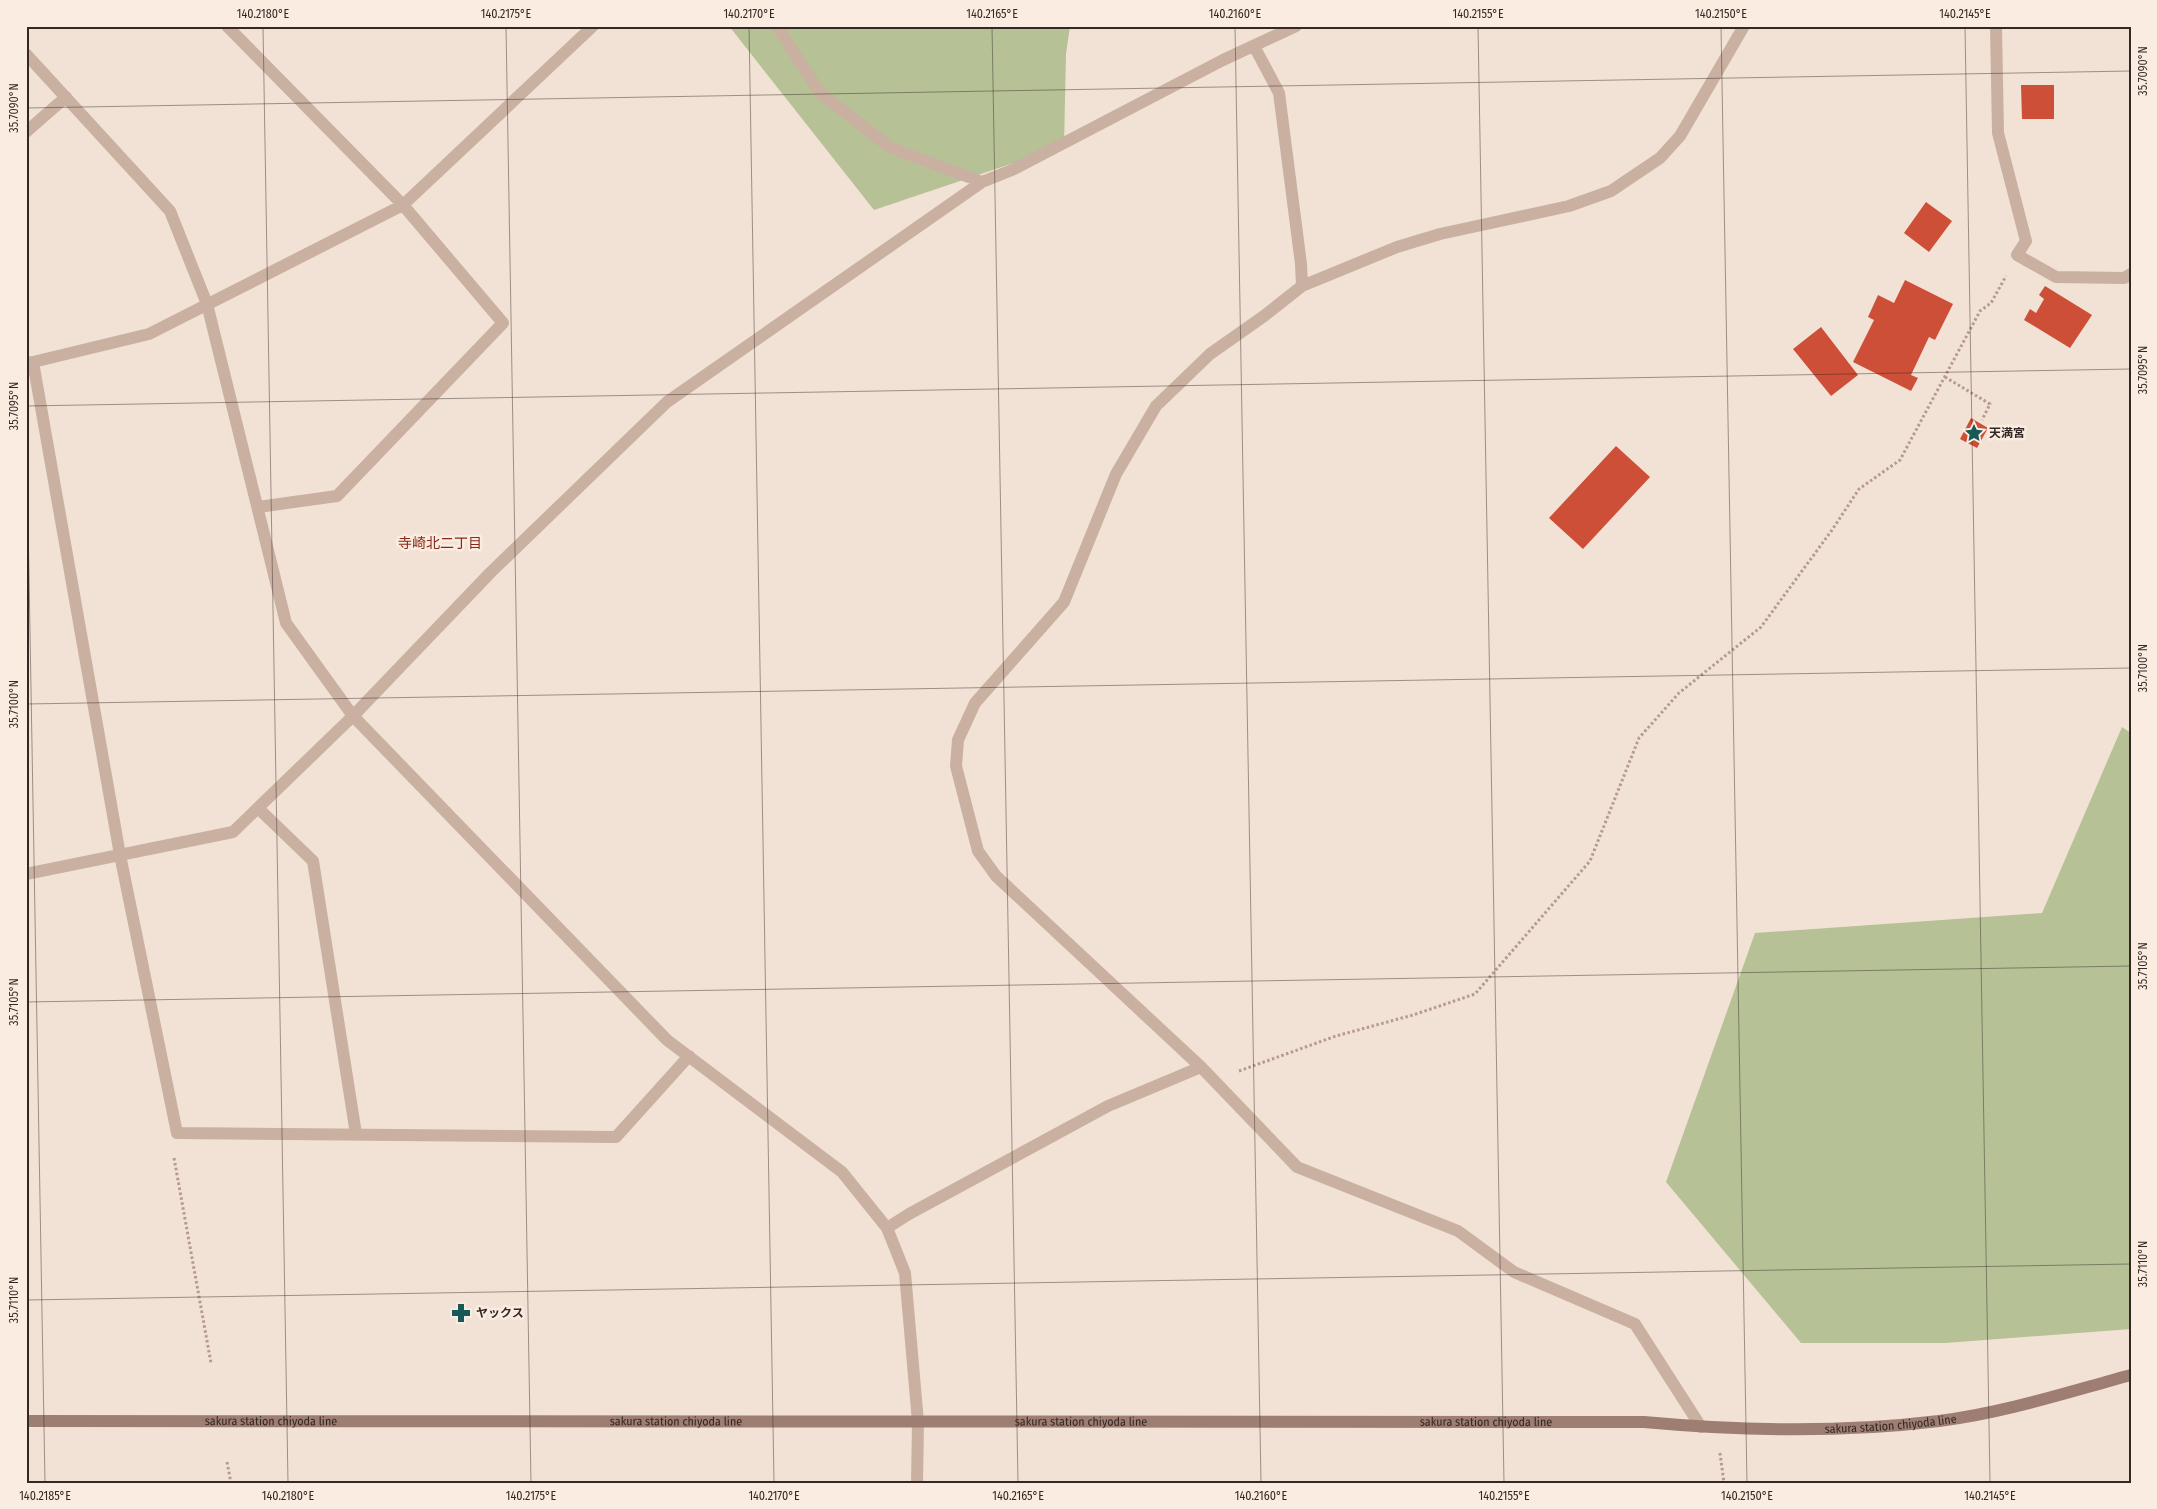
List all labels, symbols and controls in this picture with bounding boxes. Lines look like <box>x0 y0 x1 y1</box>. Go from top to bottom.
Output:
text: 140.2180°E <box>237 7 290 21</box>
text: 140.2175°E <box>481 7 532 21</box>
text: 140.2170°E <box>723 7 775 21</box>
text: 140.2165°E <box>966 7 1018 21</box>
text: 140.2160°E <box>1209 7 1262 21</box>
text: 140.2155°E <box>1452 7 1504 21</box>
text: 140.2150°E <box>1695 7 1747 21</box>
text: 140.2145°E <box>1939 7 1991 21</box>
text: 35.7090°N <box>2136 46 2150 96</box>
text: 35.7090°N <box>7 83 21 133</box>
text: 35.7095°N <box>2136 346 2150 394</box>
text: 35.7095°N <box>7 382 21 430</box>
place icon: 天満宮 <box>1963 422 1985 444</box>
place label: 天満宮 <box>1989 426 2025 440</box>
district label: 寺崎北二丁目 <box>398 535 482 552</box>
text: 35.7100°N <box>2136 644 2150 692</box>
text: 35.7100°N <box>7 680 21 728</box>
text: 35.7105°N <box>2136 942 2150 990</box>
text: 35.7105°N <box>7 978 21 1026</box>
text: 35.7110°N <box>2136 1241 2150 1287</box>
text: 35.7110°N <box>7 1277 21 1323</box>
pharmacy icon: ヤックス <box>450 1302 472 1324</box>
place label: ヤックス <box>476 1306 524 1320</box>
street label: sakura station chiyoda line <box>1824 1412 1958 1436</box>
street label: sakura station chiyoda line <box>205 1414 337 1428</box>
street label: sakura station chiyoda line <box>610 1414 742 1428</box>
street label: sakura station chiyoda line <box>1015 1415 1147 1429</box>
street label: sakura station chiyoda line <box>1420 1415 1552 1429</box>
text: 140.2185°E <box>19 1489 71 1503</box>
text: 140.2180°E <box>262 1489 315 1503</box>
text: 140.2175°E <box>506 1489 557 1503</box>
text: 140.2170°E <box>748 1489 800 1503</box>
text: 140.2165°E <box>992 1489 1044 1503</box>
text: 140.2160°E <box>1235 1489 1288 1503</box>
text: 140.2155°E <box>1478 1489 1530 1503</box>
text: 140.2150°E <box>1721 1489 1773 1503</box>
text: 140.2145°E <box>1964 1489 2016 1503</box>

